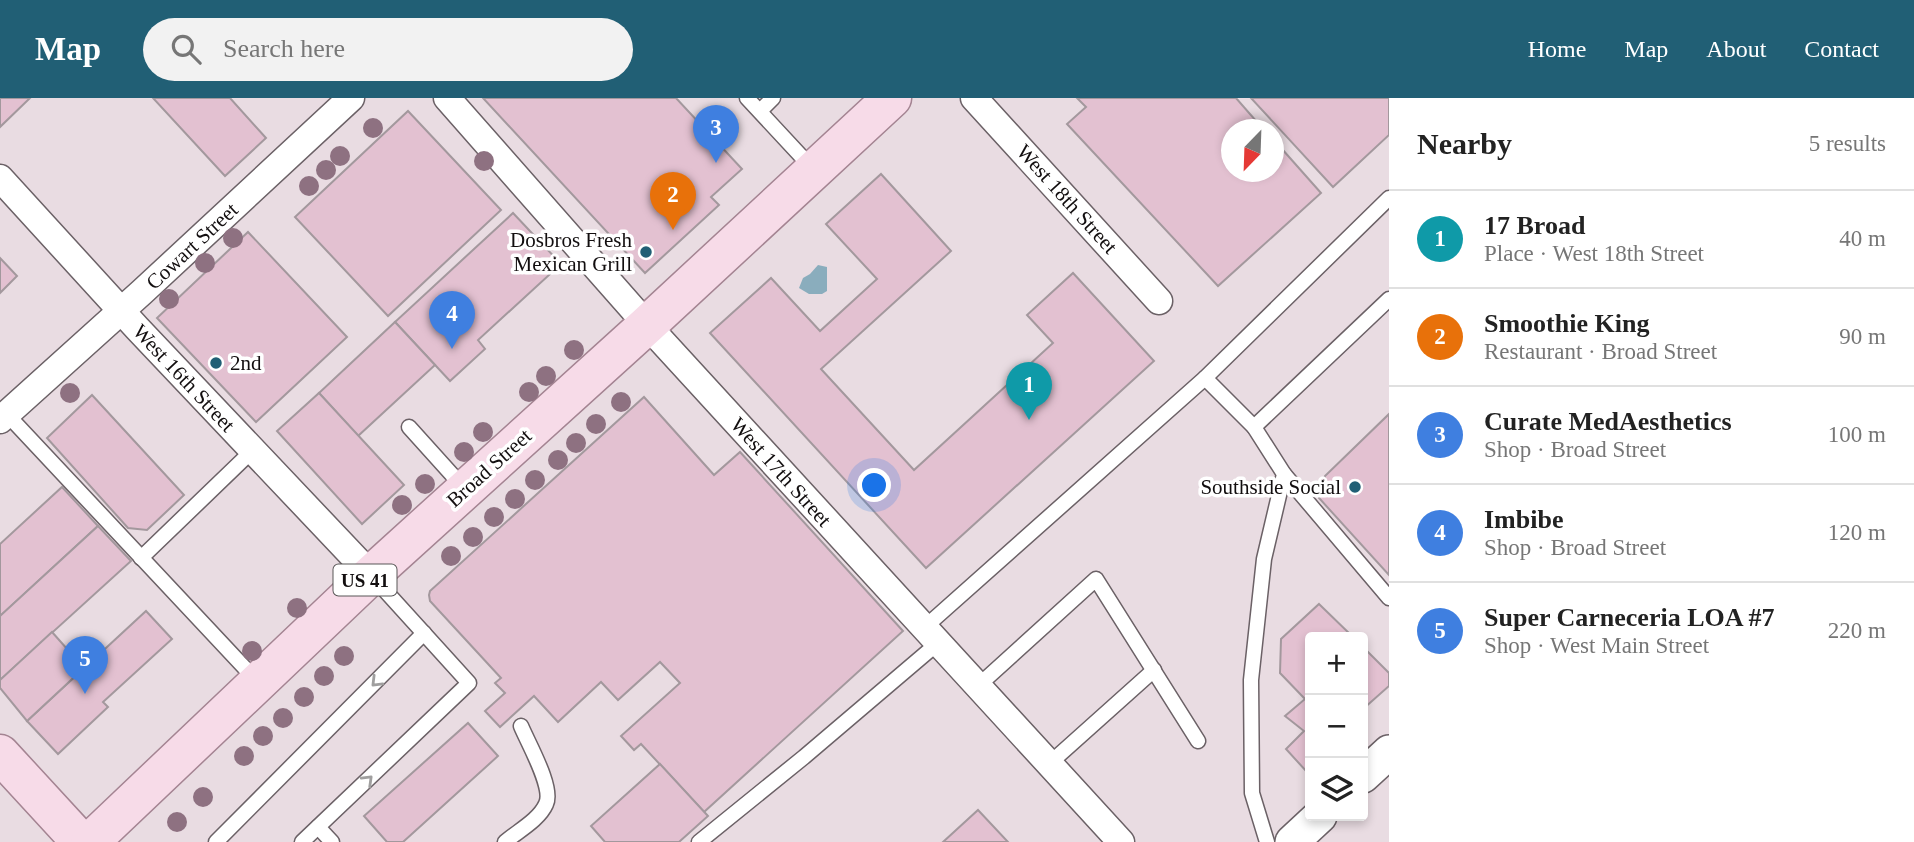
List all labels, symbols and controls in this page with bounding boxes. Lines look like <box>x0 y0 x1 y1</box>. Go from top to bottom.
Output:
search box <box>143 18 633 81</box>
icon: search <box>167 30 205 68</box>
text: Map <box>35 31 101 67</box>
text: Search here <box>223 34 345 63</box>
text: Home <box>1528 36 1586 62</box>
text: Map <box>1624 36 1668 62</box>
text: About <box>1706 36 1766 62</box>
text: Contact <box>1804 36 1879 62</box>
pin: 3 <box>693 105 739 163</box>
north arrow <box>1221 119 1284 182</box>
text: Nearby <box>1417 127 1512 160</box>
text: 5 results <box>1809 131 1886 156</box>
street label: West 18th Street <box>1012 140 1122 259</box>
pin: 2 <box>650 172 696 230</box>
street label: Cowart Street <box>141 198 243 294</box>
text: 17 Broad <box>1484 211 1585 240</box>
text: 1 <box>1434 226 1446 251</box>
text: 40 m <box>1839 226 1886 251</box>
place label: Dosbros Fresh Mexican Grill <box>510 228 632 276</box>
text: Place · West 18th Street <box>1484 241 1704 266</box>
marker: Dosbros Fresh Mexican Grill <box>638 244 654 260</box>
pin: 4 <box>429 291 475 349</box>
text: Smoothie King <box>1484 309 1649 338</box>
street label: West 16th Street <box>128 319 240 437</box>
text: 2 <box>1434 324 1446 349</box>
text: 90 m <box>1839 324 1886 349</box>
text: Restaurant · Broad Street <box>1484 339 1717 364</box>
place label: 2nd <box>230 351 262 375</box>
marker: 2nd <box>208 355 224 371</box>
pin: 1 <box>1006 362 1052 420</box>
text: Curate MedAesthetics <box>1484 407 1732 436</box>
street label: West 17th Street <box>726 413 836 532</box>
text: 3 <box>1434 422 1446 447</box>
text: 100 m <box>1828 422 1886 447</box>
street label: Broad Street <box>442 424 536 512</box>
text: Shop · Broad Street <box>1484 437 1666 462</box>
your location <box>857 468 891 502</box>
place label: Southside Social <box>1200 475 1341 499</box>
marker: Southside Social <box>1347 479 1363 495</box>
text: Imbibe <box>1484 505 1563 534</box>
text: 4 <box>1434 520 1446 545</box>
text: 120 m <box>1828 520 1886 545</box>
text: Shop · Broad Street <box>1484 535 1666 560</box>
road number: US 41 <box>334 565 396 596</box>
text: Super Carneceria LOA #7 <box>1484 603 1775 632</box>
text: 5 <box>1434 618 1446 643</box>
text: 220 m <box>1828 618 1886 643</box>
map controls <box>1305 632 1368 821</box>
button: + <box>1305 632 1368 695</box>
text: Shop · West Main Street <box>1484 633 1709 658</box>
pin: 5 <box>62 636 108 694</box>
one-way arrow <box>371 673 384 686</box>
button: − <box>1305 695 1368 758</box>
button: layers <box>1305 758 1368 821</box>
one-way arrow <box>359 775 372 788</box>

